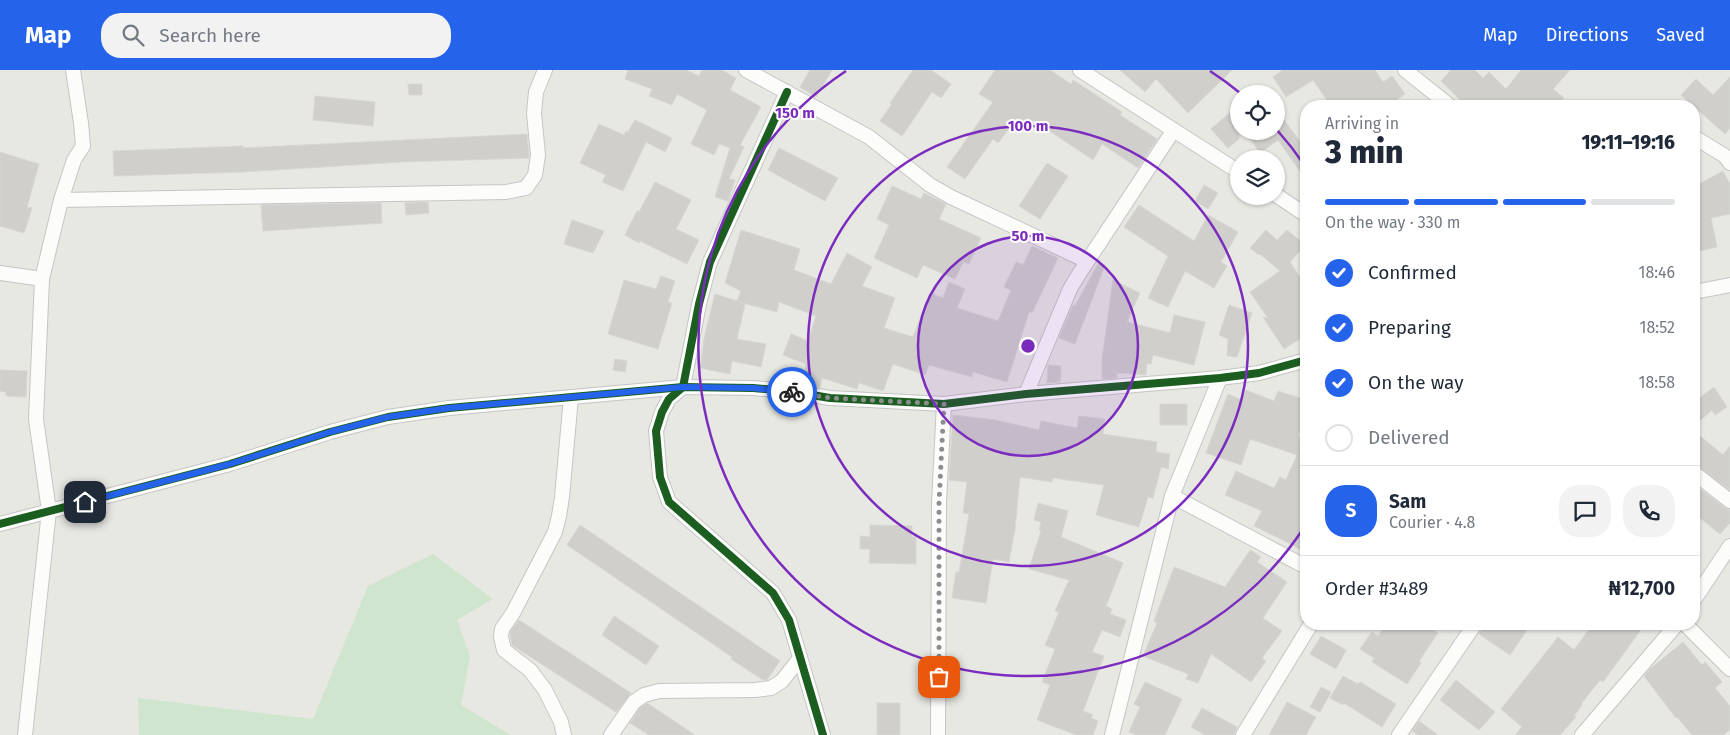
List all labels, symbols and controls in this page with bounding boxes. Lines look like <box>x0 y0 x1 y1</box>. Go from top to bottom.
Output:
search box <box>101 13 451 58</box>
text: Map <box>25 21 71 49</box>
icon: search <box>119 21 147 49</box>
text: Search here <box>159 24 261 47</box>
text: Map <box>1483 24 1518 46</box>
text: Directions <box>1546 24 1628 46</box>
text: Saved <box>1656 24 1705 46</box>
map controls <box>1230 85 1285 205</box>
button: locate <box>1230 85 1285 140</box>
text: 150 m <box>775 104 815 122</box>
text: Arriving in <box>1325 114 1399 133</box>
text: 100 m <box>1008 117 1048 135</box>
text: 19:11–19:16 <box>1581 131 1675 154</box>
text: 3 min <box>1325 133 1403 171</box>
button: layers <box>1230 150 1285 205</box>
text: On the way · 330 m <box>1325 213 1461 232</box>
text: 50 m <box>1011 227 1045 245</box>
icon: check <box>1325 259 1353 287</box>
text: Confirmed <box>1368 261 1457 284</box>
text: 18:46 <box>1638 263 1675 282</box>
icon: check <box>1325 314 1353 342</box>
text: Preparing <box>1368 316 1451 339</box>
text: 18:52 <box>1640 318 1675 337</box>
centre of rings <box>1019 337 1037 355</box>
courier <box>767 367 817 417</box>
icon: check <box>1325 369 1353 397</box>
text: On the way <box>1368 371 1464 394</box>
text: 18:58 <box>1639 373 1675 392</box>
icon: bike <box>778 378 806 406</box>
text: Delivered <box>1368 426 1450 449</box>
pin <box>64 481 106 523</box>
button: chat <box>1559 485 1611 537</box>
button: phone <box>1623 485 1675 537</box>
icon: home <box>71 488 99 516</box>
text: Sam <box>1389 490 1426 513</box>
text: S <box>1346 499 1356 522</box>
text: Courier · 4.8 <box>1389 513 1475 532</box>
text: Order #3489 <box>1325 577 1428 600</box>
text: ₦12,700 <box>1608 577 1675 600</box>
pin <box>918 656 960 698</box>
icon: bag <box>925 663 953 691</box>

